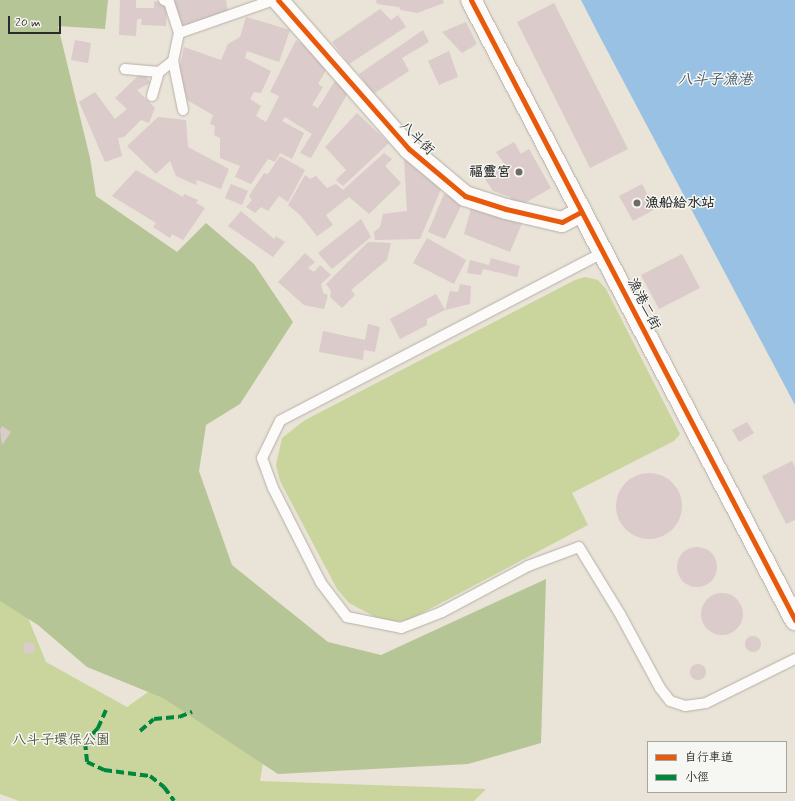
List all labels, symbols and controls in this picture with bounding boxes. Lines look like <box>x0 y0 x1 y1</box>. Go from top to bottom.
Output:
scale bar <box>10 8 63 34</box>
text: 20 m <box>15 15 41 31</box>
water label: 八斗子漁港 <box>678 72 752 90</box>
street label: 八斗街 <box>396 117 438 159</box>
place label: 福靈宮 <box>469 164 511 180</box>
marker: 福靈宮 <box>514 167 524 177</box>
place label: 漁船給水站 <box>645 195 715 211</box>
marker: 漁船給水站 <box>632 198 642 208</box>
street label: 漁港二街 <box>624 275 664 333</box>
park label: 八斗子環保公園 <box>12 732 110 748</box>
legend <box>647 741 787 793</box>
text: 自行車道 <box>685 750 733 766</box>
text: 小徑 <box>685 770 709 786</box>

